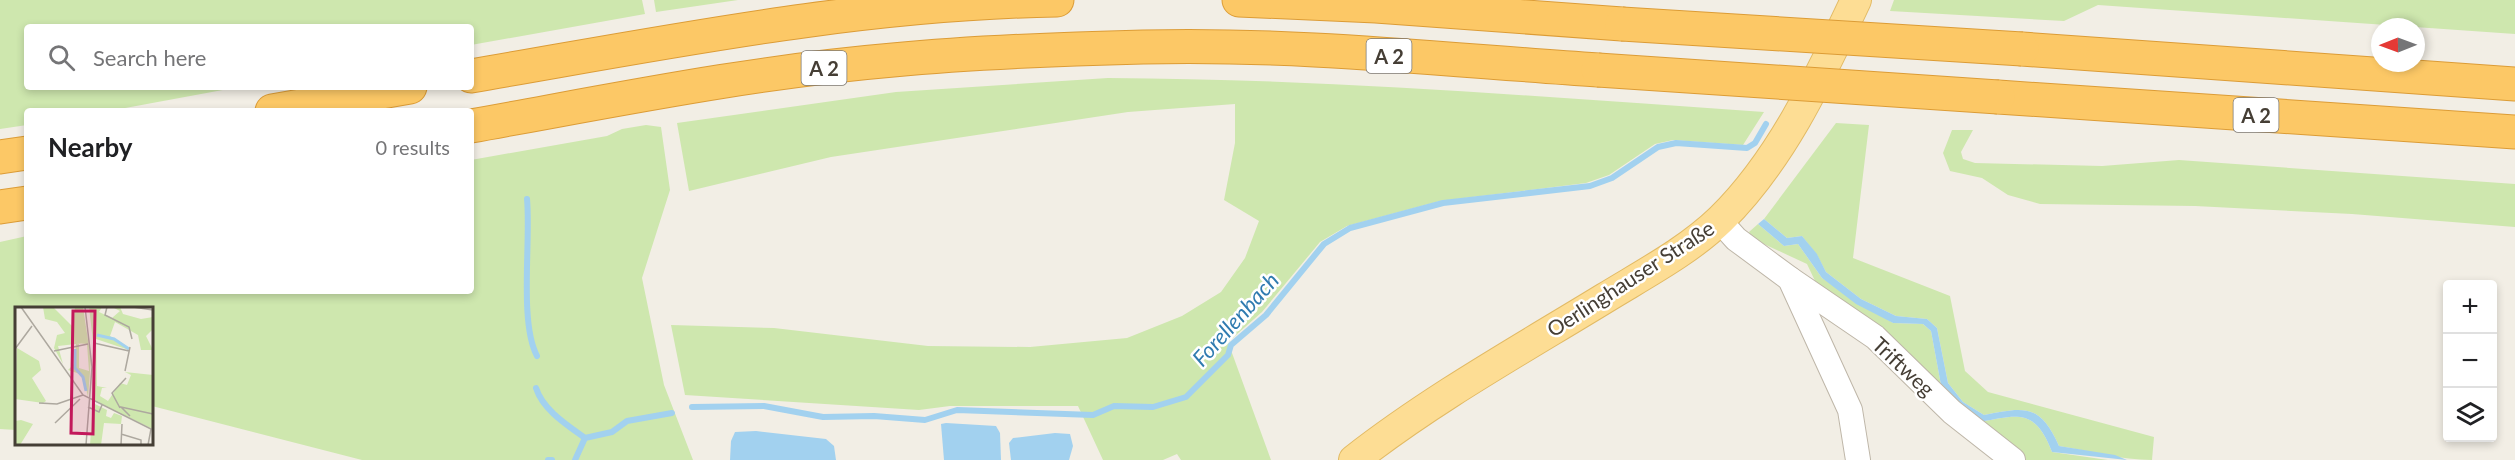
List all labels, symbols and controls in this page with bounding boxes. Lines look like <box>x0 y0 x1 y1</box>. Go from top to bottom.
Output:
north arrow <box>2371 18 2425 72</box>
search box <box>24 24 474 90</box>
road number: A 2 <box>1366 39 1412 73</box>
icon: search <box>45 41 78 74</box>
text: Search here <box>93 44 206 71</box>
road number: A 2 <box>802 51 846 85</box>
road number: A 2 <box>2234 98 2278 132</box>
text: Nearby <box>48 131 133 163</box>
text: 0 results <box>375 135 450 159</box>
street label: Oerlinghauser Straße <box>1542 215 1718 341</box>
water label: Forellenbach <box>1186 267 1284 371</box>
map controls <box>2443 280 2497 442</box>
button: + <box>2443 280 2497 334</box>
inset map <box>15 307 153 445</box>
street label: Triftweg <box>1868 331 1940 401</box>
button: − <box>2443 334 2497 388</box>
button: layers <box>2443 388 2497 442</box>

